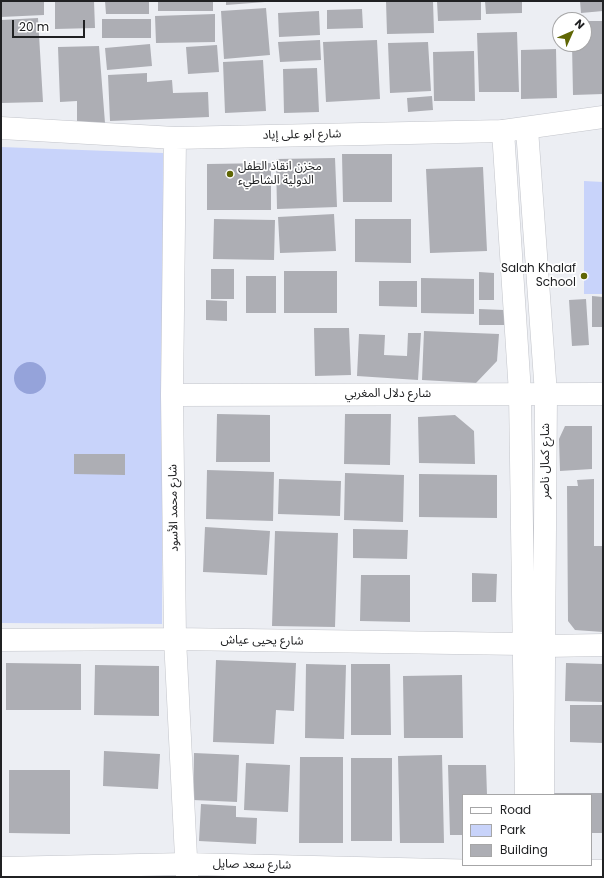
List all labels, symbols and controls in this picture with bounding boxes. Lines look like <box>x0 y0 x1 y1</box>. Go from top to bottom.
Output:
scale bar <box>14 12 87 38</box>
north arrow <box>552 12 592 52</box>
text: N <box>571 16 588 33</box>
text: 20 m <box>19 18 49 35</box>
street label: شارع ابو على إياد <box>262 127 342 143</box>
place label: مخزن انقاذ الطفل الدولية الشاطيء <box>238 160 322 188</box>
marker: مخزن انقاذ الطفل الدولية الشاطيء <box>225 169 235 179</box>
place label: Salah Khalaf School <box>501 262 576 290</box>
marker: Salah Khalaf School <box>579 271 589 281</box>
street label: شارع دلال المغربي <box>345 387 431 401</box>
street label: شارع كمال ناصر <box>539 423 553 499</box>
street label: شارع محمد الأسود <box>166 464 182 552</box>
street label: شارع يحيى عياش <box>220 633 304 649</box>
legend <box>462 794 592 866</box>
text: Road <box>500 801 531 818</box>
text: Park <box>500 821 526 838</box>
text: Building <box>500 841 548 858</box>
street label: شارع سعد صايل <box>213 857 291 873</box>

